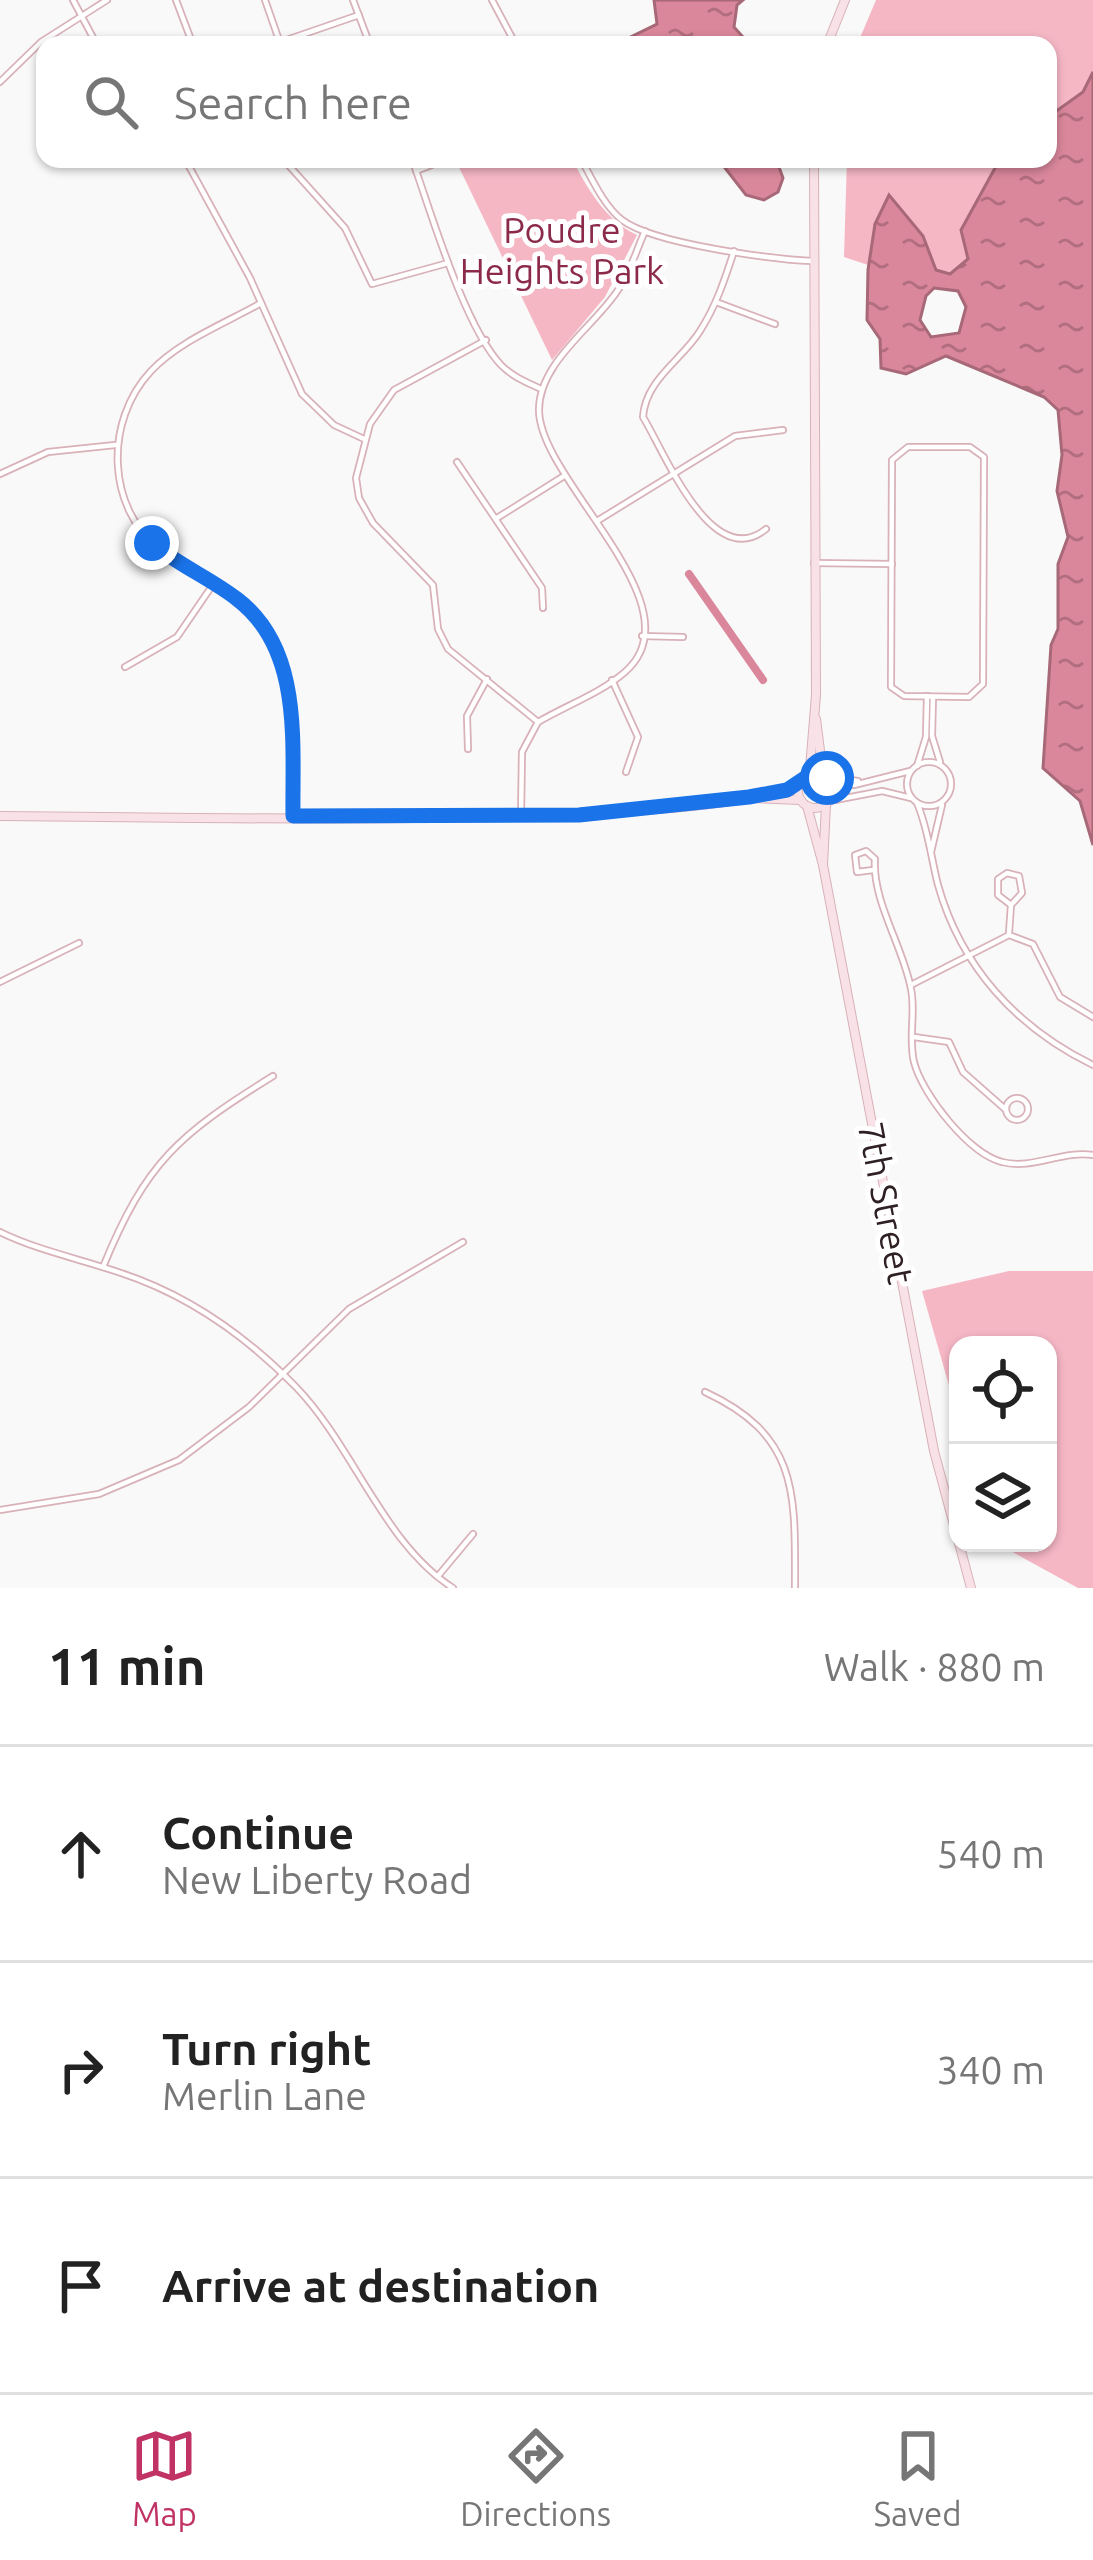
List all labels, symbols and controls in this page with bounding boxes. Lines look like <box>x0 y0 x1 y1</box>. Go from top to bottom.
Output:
search box <box>36 36 1057 168</box>
icon: search <box>78 69 144 135</box>
text: Search here <box>174 77 412 128</box>
park label: Poudre Heights Park <box>460 209 664 291</box>
route end <box>125 516 179 570</box>
route start <box>800 751 854 805</box>
street label: 7th Street <box>851 1119 922 1287</box>
map controls <box>949 1336 1057 1552</box>
button: locate <box>949 1336 1057 1444</box>
button: layers <box>949 1444 1057 1552</box>
text: 11 min <box>48 1637 206 1695</box>
text: Walk · 880 m <box>824 1645 1045 1688</box>
text: Continue <box>162 1807 354 1858</box>
icon: ahead <box>48 1821 114 1887</box>
text: 540 m <box>936 1832 1045 1875</box>
text: New Liberty Road <box>162 1858 472 1901</box>
text: Turn right <box>162 2023 371 2074</box>
icon: right <box>48 2037 114 2103</box>
text: 340 m <box>936 2048 1045 2091</box>
text: Merlin Lane <box>162 2074 367 2117</box>
icon: arrive <box>48 2253 114 2319</box>
text: Arrive at destination <box>162 2260 599 2311</box>
tab: Map <box>131 2423 197 2532</box>
tab: Directions <box>460 2423 611 2532</box>
tab: Saved <box>874 2423 962 2532</box>

